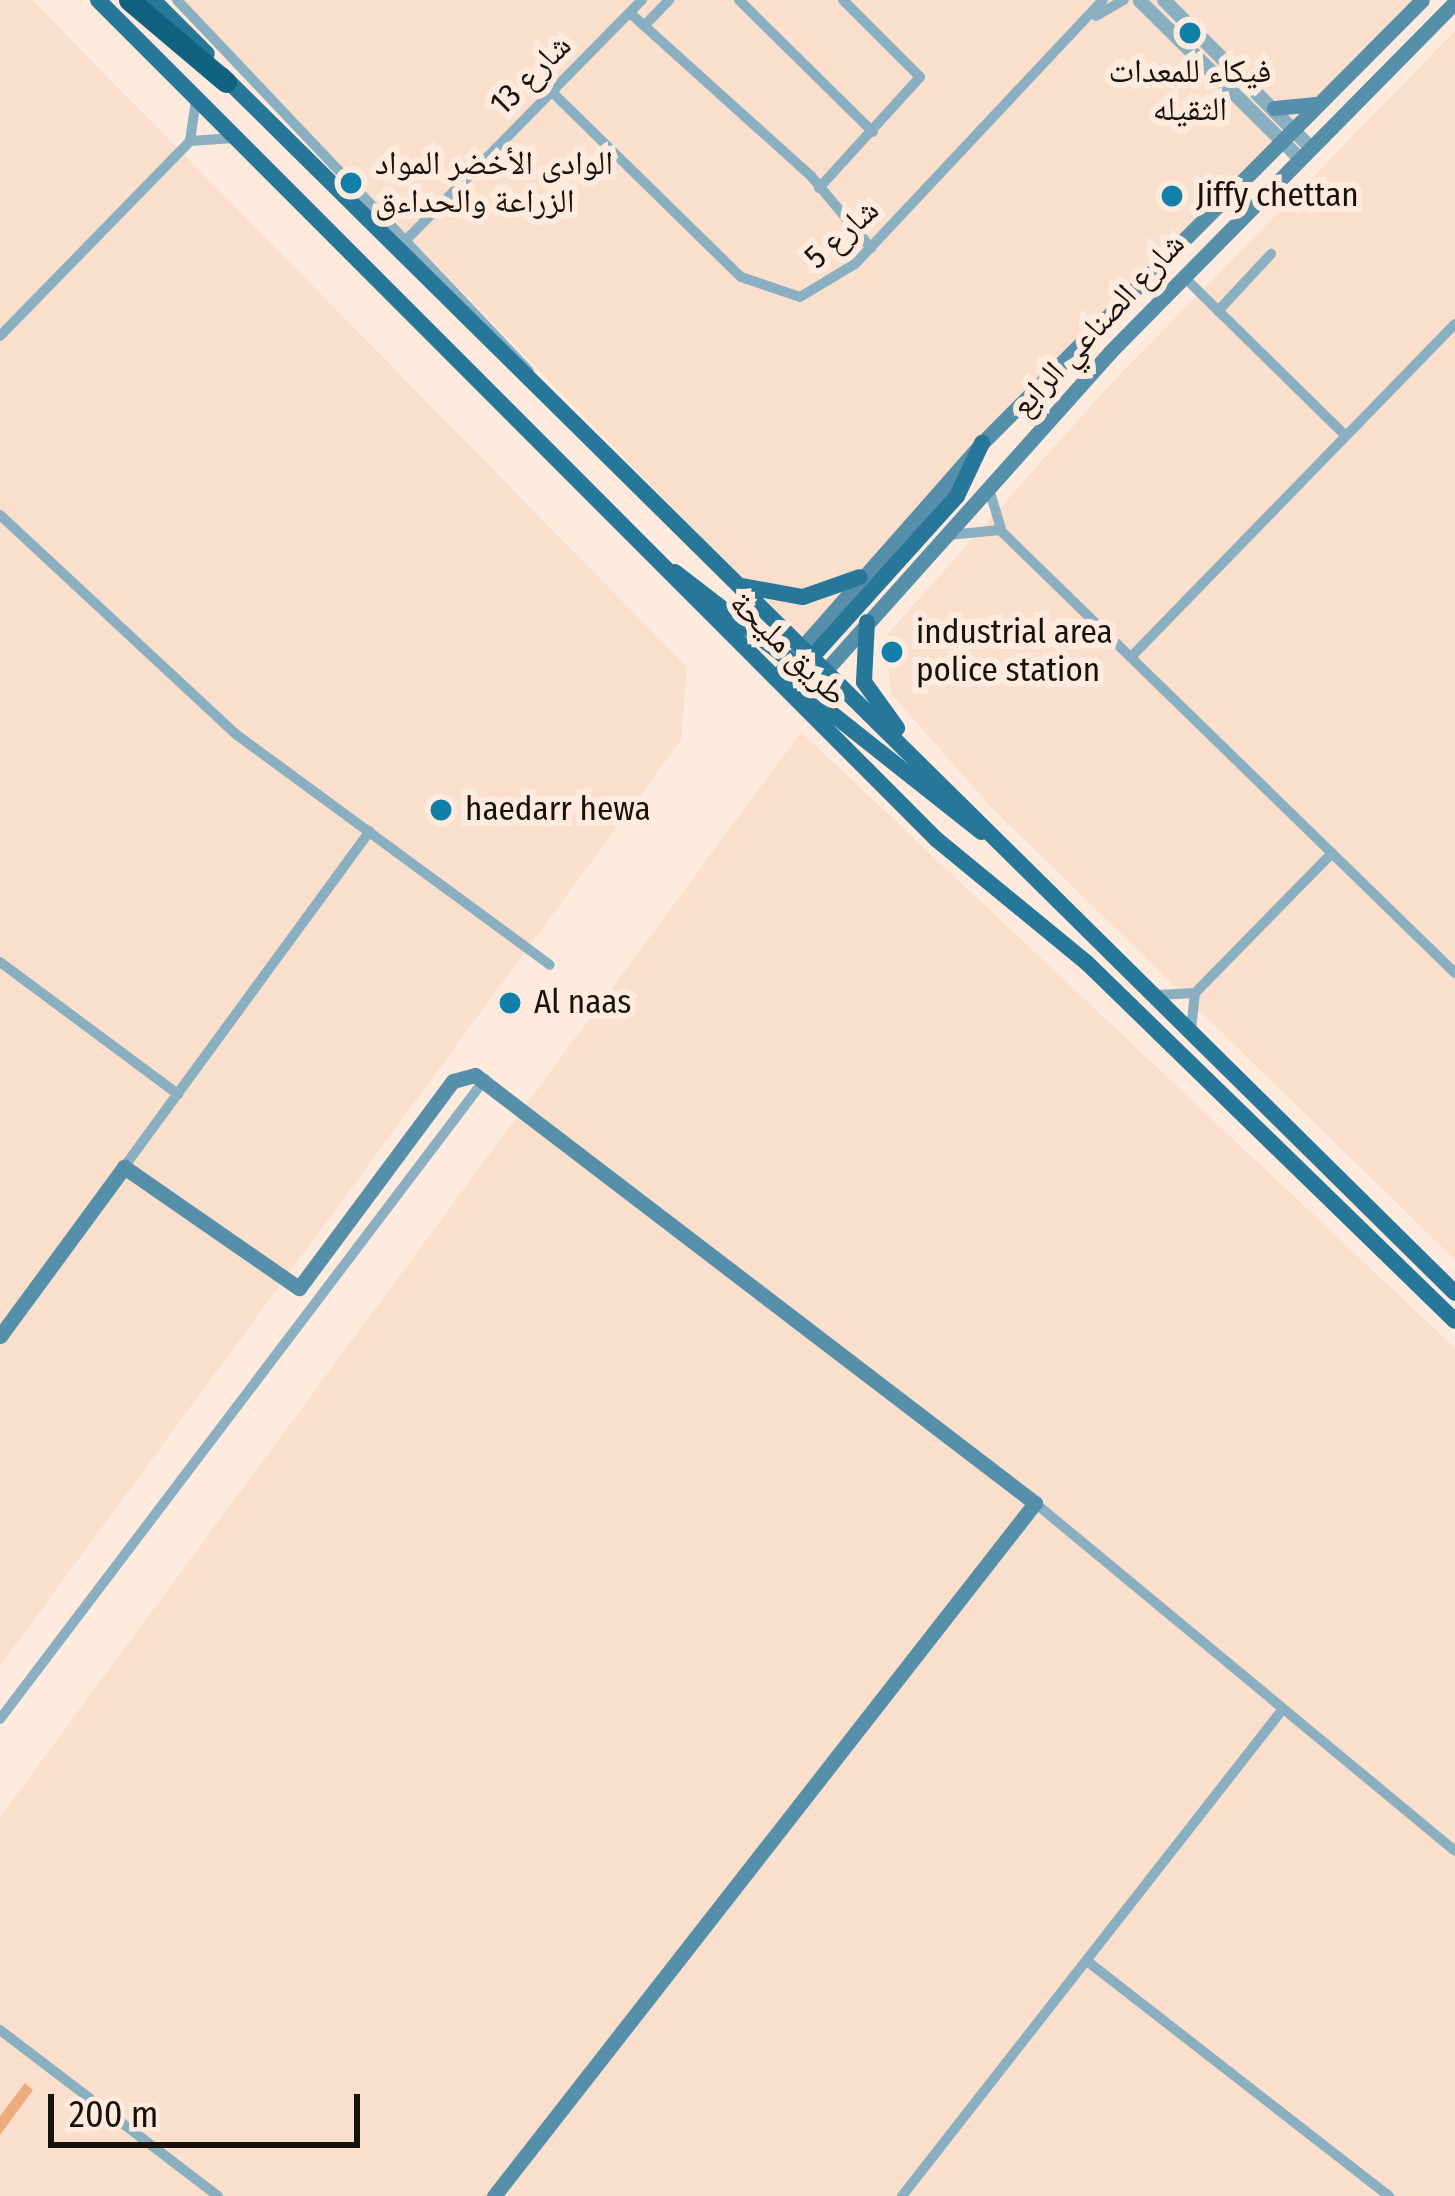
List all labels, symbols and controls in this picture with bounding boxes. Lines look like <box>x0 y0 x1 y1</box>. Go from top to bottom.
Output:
marker: فيكاء للمعدات الثقيله <box>1177 20 1203 46</box>
street label: شارع 13 <box>482 26 580 124</box>
place label: فيكاء للمعدات الثقيله <box>1109 52 1271 130</box>
place label: الوادى الأخضر المواد الزراعة والحداءق <box>375 144 613 222</box>
marker: الوادى الأخضر المواد الزراعة والحداءق <box>338 170 364 196</box>
place label: Jiffy chettan <box>1196 176 1359 216</box>
marker: Jiffy chettan <box>1159 183 1185 209</box>
street label: شارع 5 <box>797 191 887 277</box>
street label: شارع الصناعي الرابع <box>1003 225 1193 425</box>
street label: طريق مليحة <box>721 584 855 714</box>
place label: industrial area police station <box>916 613 1113 691</box>
marker: industrial area police station <box>879 639 905 665</box>
place label: haedarr hewa <box>465 790 651 830</box>
marker: haedarr hewa <box>428 797 454 823</box>
place label: Al naas <box>534 983 631 1023</box>
marker: Al naas <box>497 990 523 1016</box>
scale bar <box>54 2070 366 2144</box>
text: 200 m <box>69 2093 159 2137</box>

